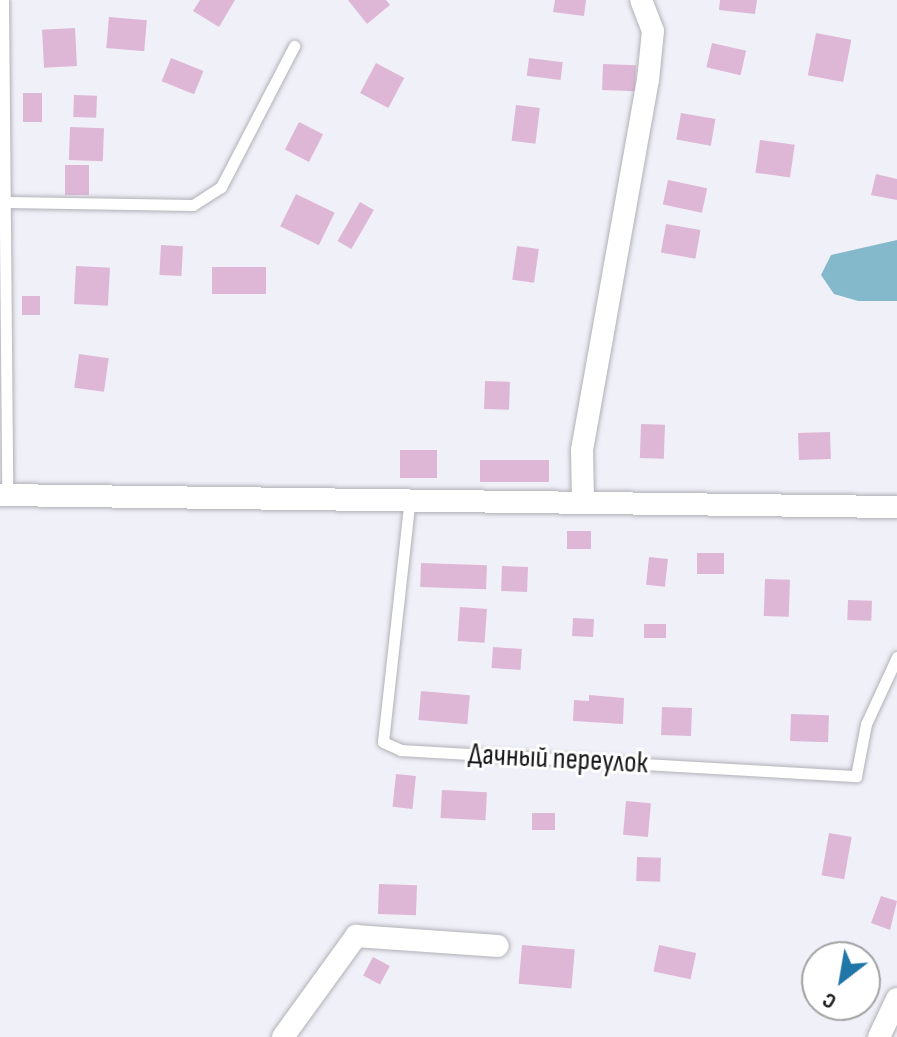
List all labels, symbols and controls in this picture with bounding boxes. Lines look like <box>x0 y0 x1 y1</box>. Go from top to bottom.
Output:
street label: Дачный переулок <box>467 736 649 782</box>
north arrow <box>801 941 881 1021</box>
text: С <box>818 986 841 1015</box>

